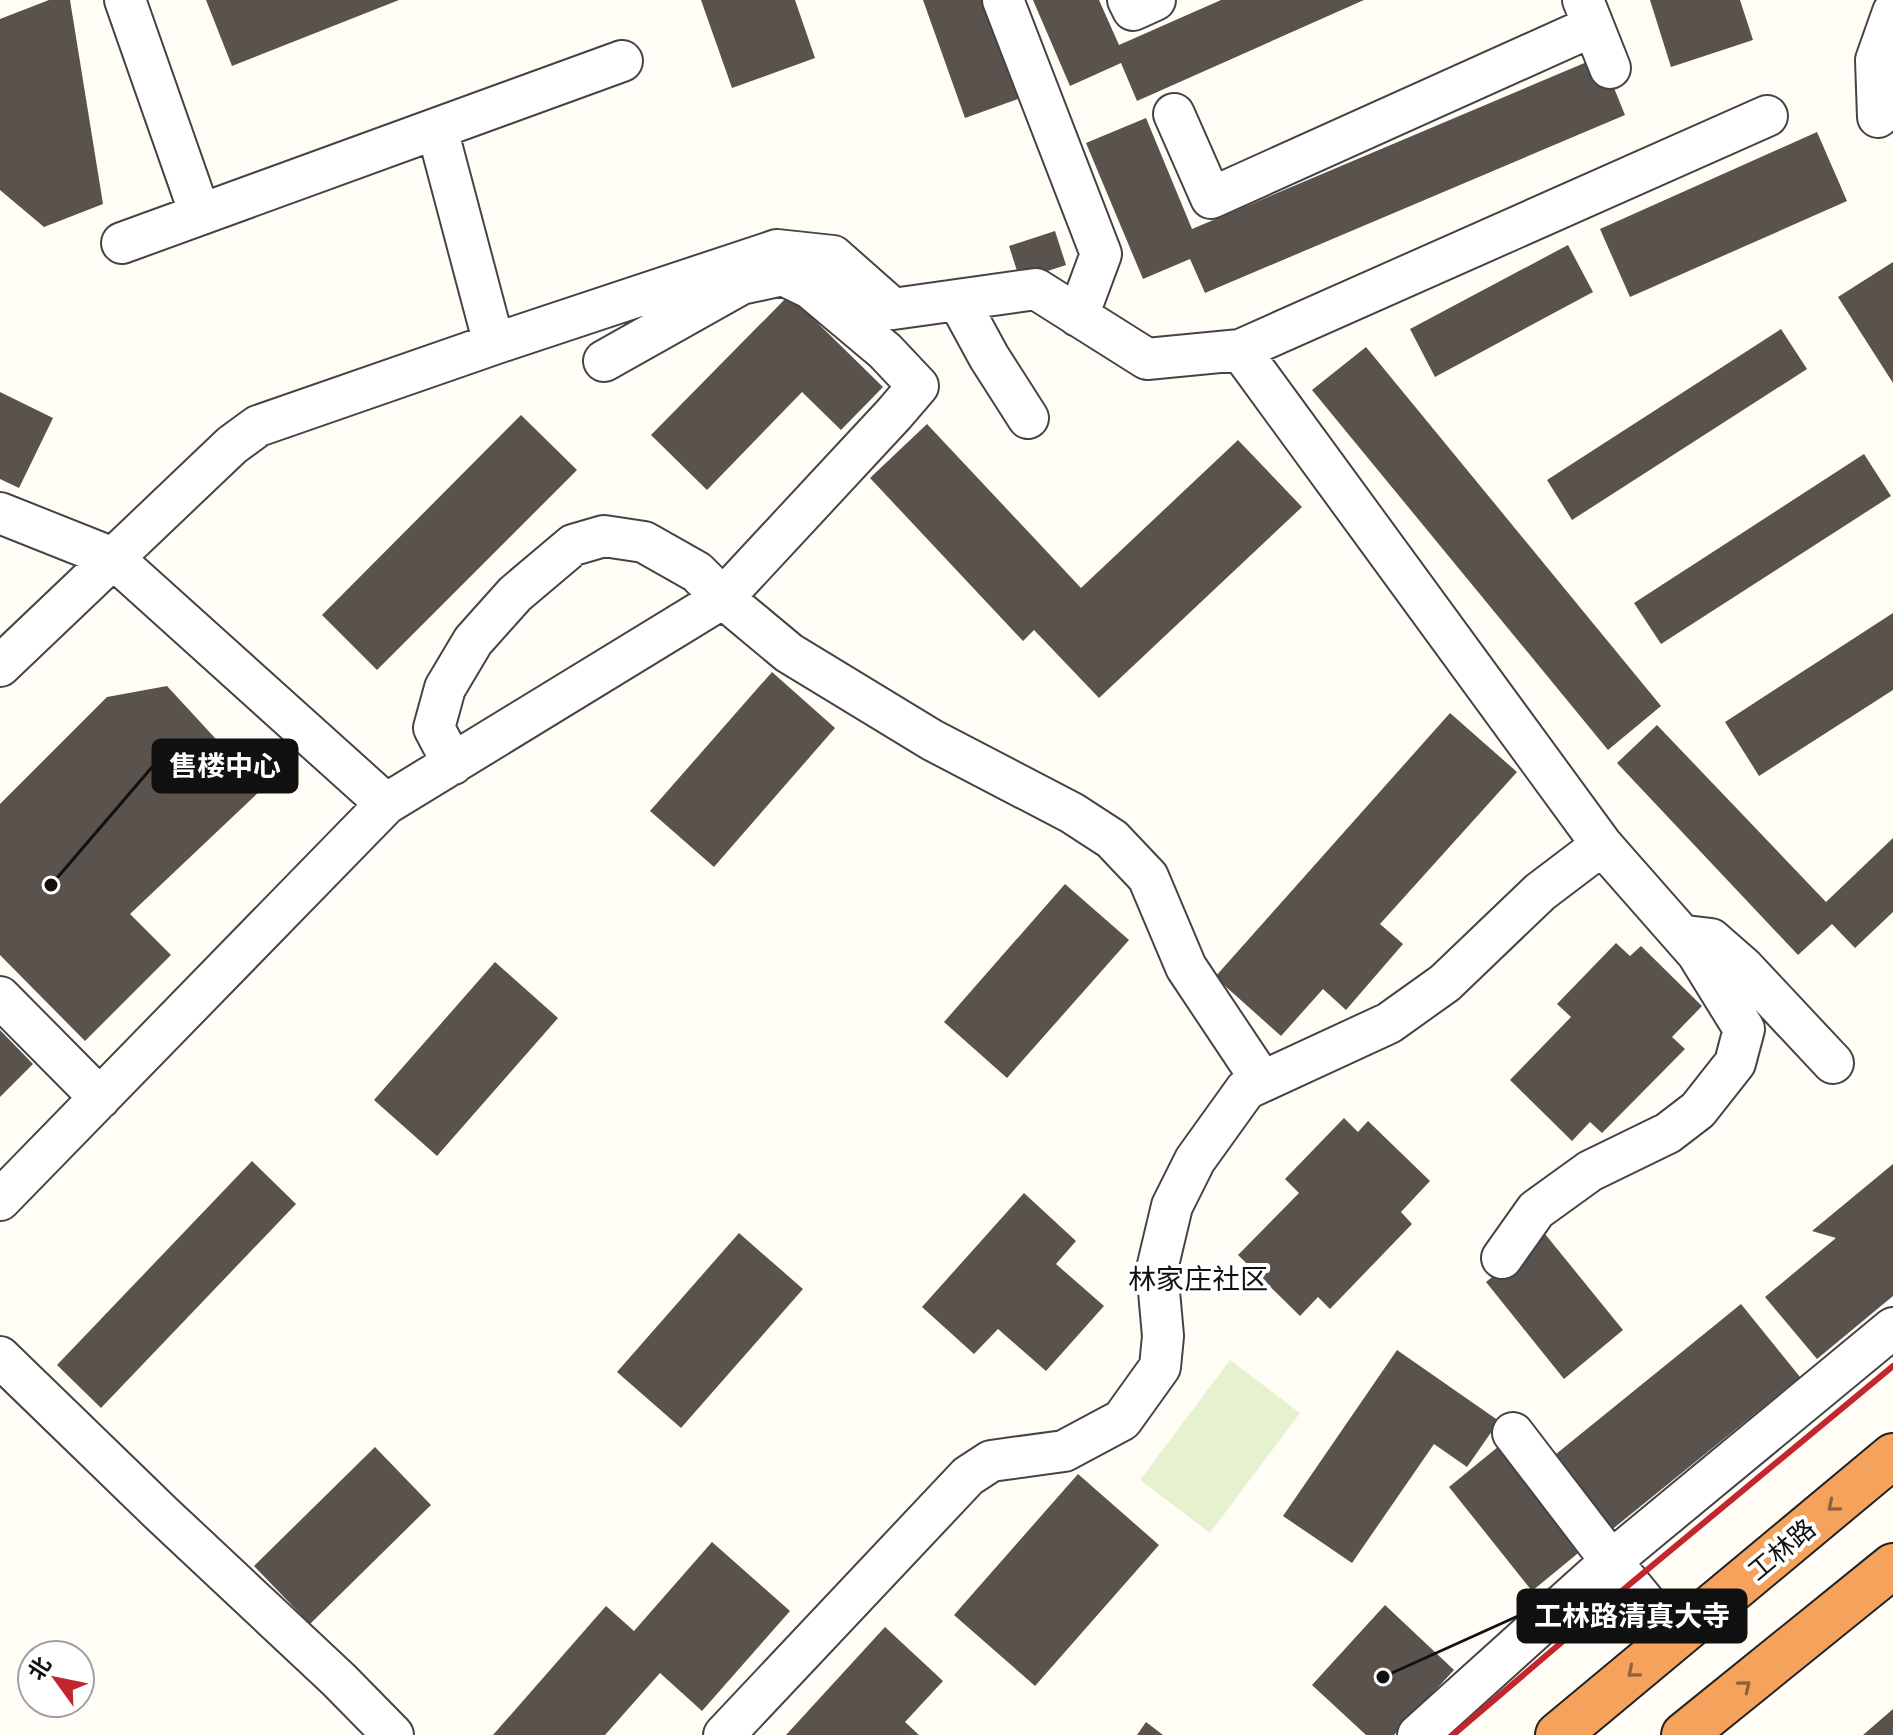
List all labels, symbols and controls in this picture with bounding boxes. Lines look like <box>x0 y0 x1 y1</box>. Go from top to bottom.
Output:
callout: 售楼中心 <box>153 740 297 792</box>
text: 售楼中心 <box>169 747 281 784</box>
district label: 林家庄社区 <box>1128 1260 1268 1297</box>
one-way arrow <box>1828 1496 1842 1511</box>
street label: 工林路 <box>1740 1511 1822 1587</box>
callout: 工林路清真大寺 <box>1518 1590 1746 1642</box>
text: 工林路清真大寺 <box>1534 1597 1730 1634</box>
north arrow <box>16 1639 96 1719</box>
text: 北 <box>21 1651 57 1685</box>
one-way arrow <box>1628 1662 1642 1677</box>
one-way arrow <box>1736 1681 1751 1695</box>

